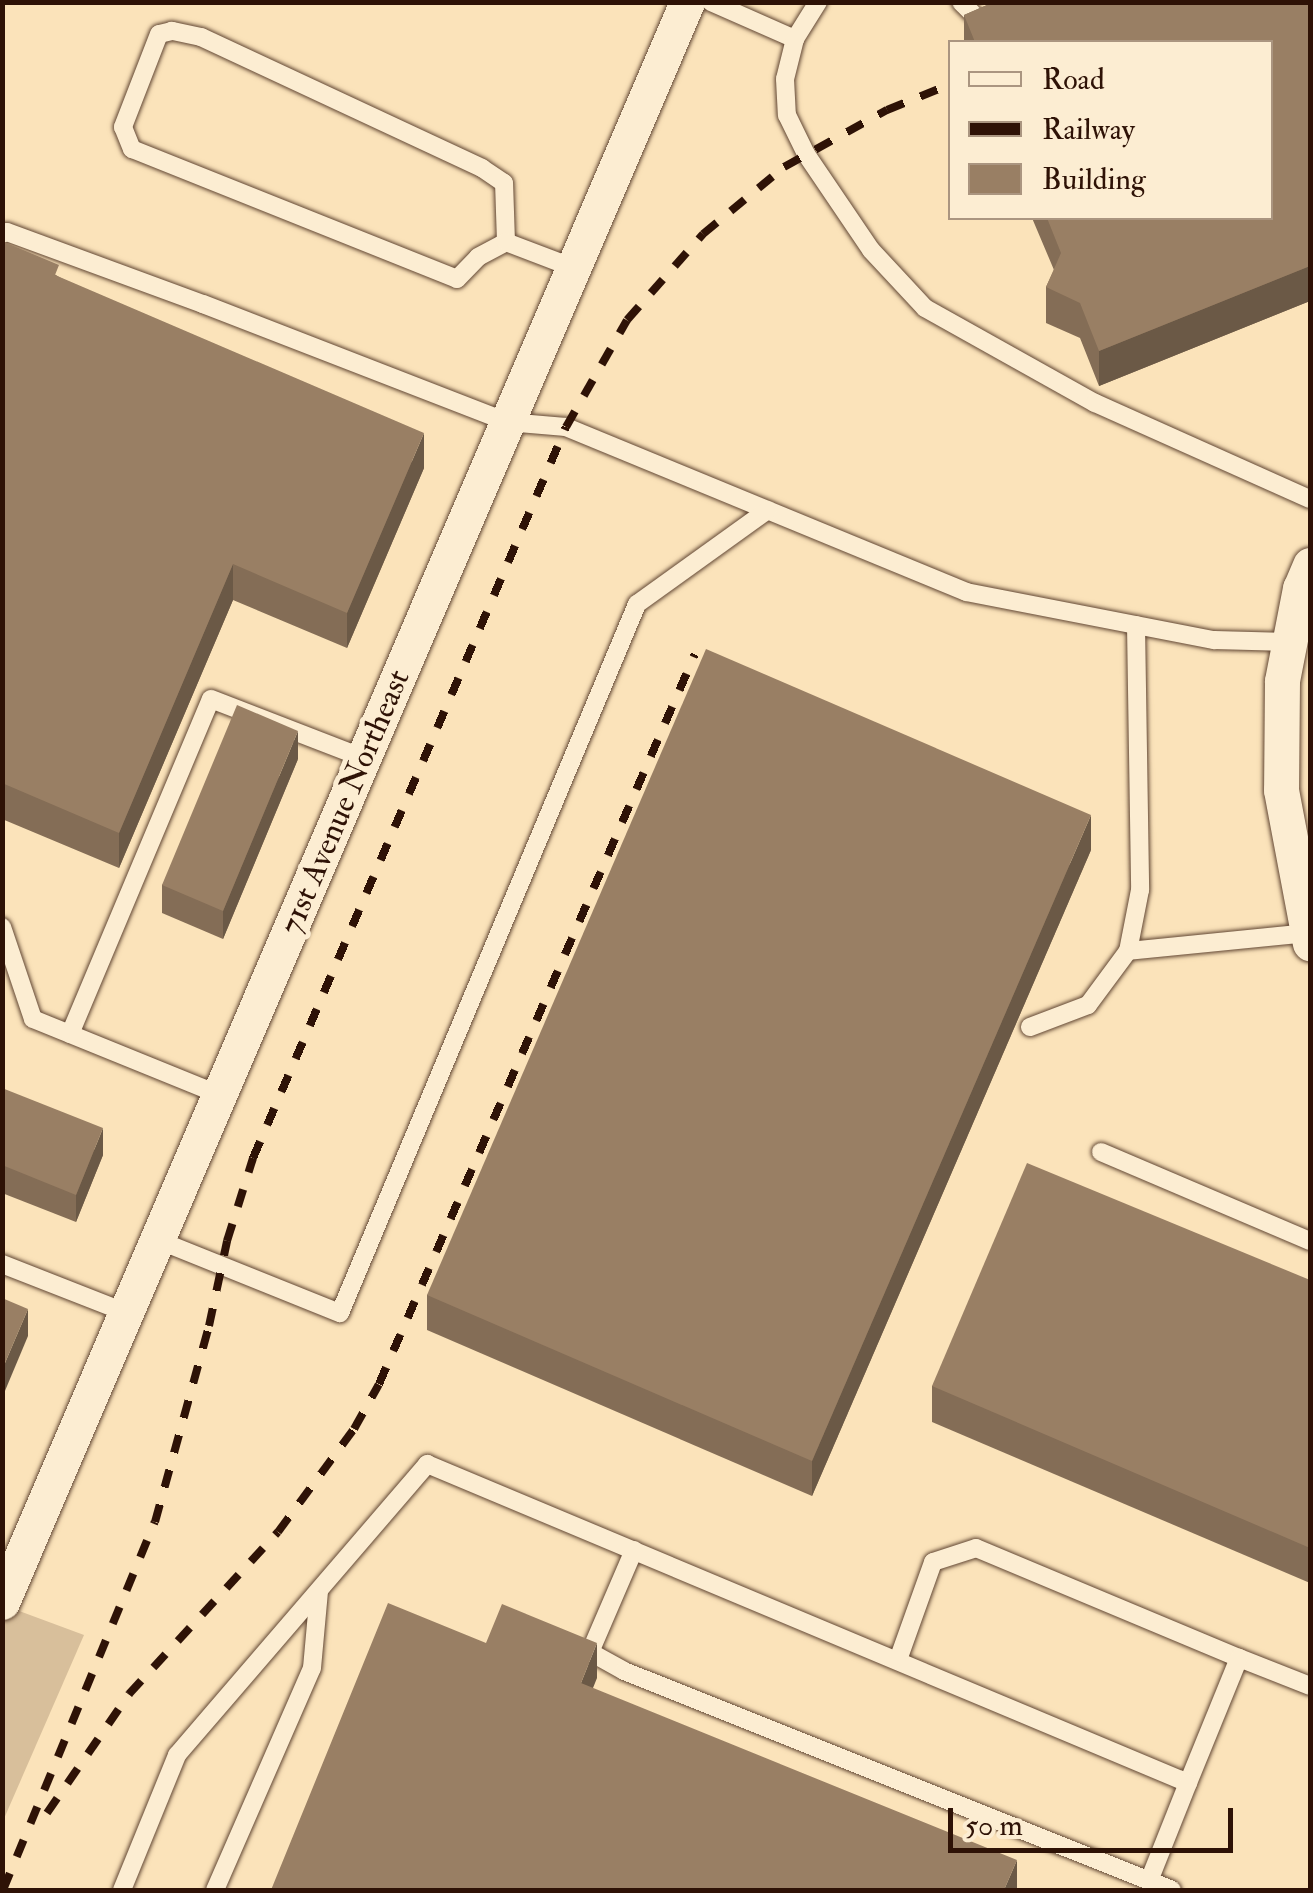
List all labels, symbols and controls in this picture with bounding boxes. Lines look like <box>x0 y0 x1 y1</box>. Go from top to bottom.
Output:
legend <box>948 40 1273 220</box>
text: Road <box>1042 61 1105 98</box>
text: Railway <box>1042 111 1135 148</box>
text: Building <box>1042 161 1146 198</box>
street label: 71st Avenue Northeast <box>272 664 418 940</box>
scale bar <box>953 1788 1238 1850</box>
text: 50 m <box>965 1807 1023 1844</box>

